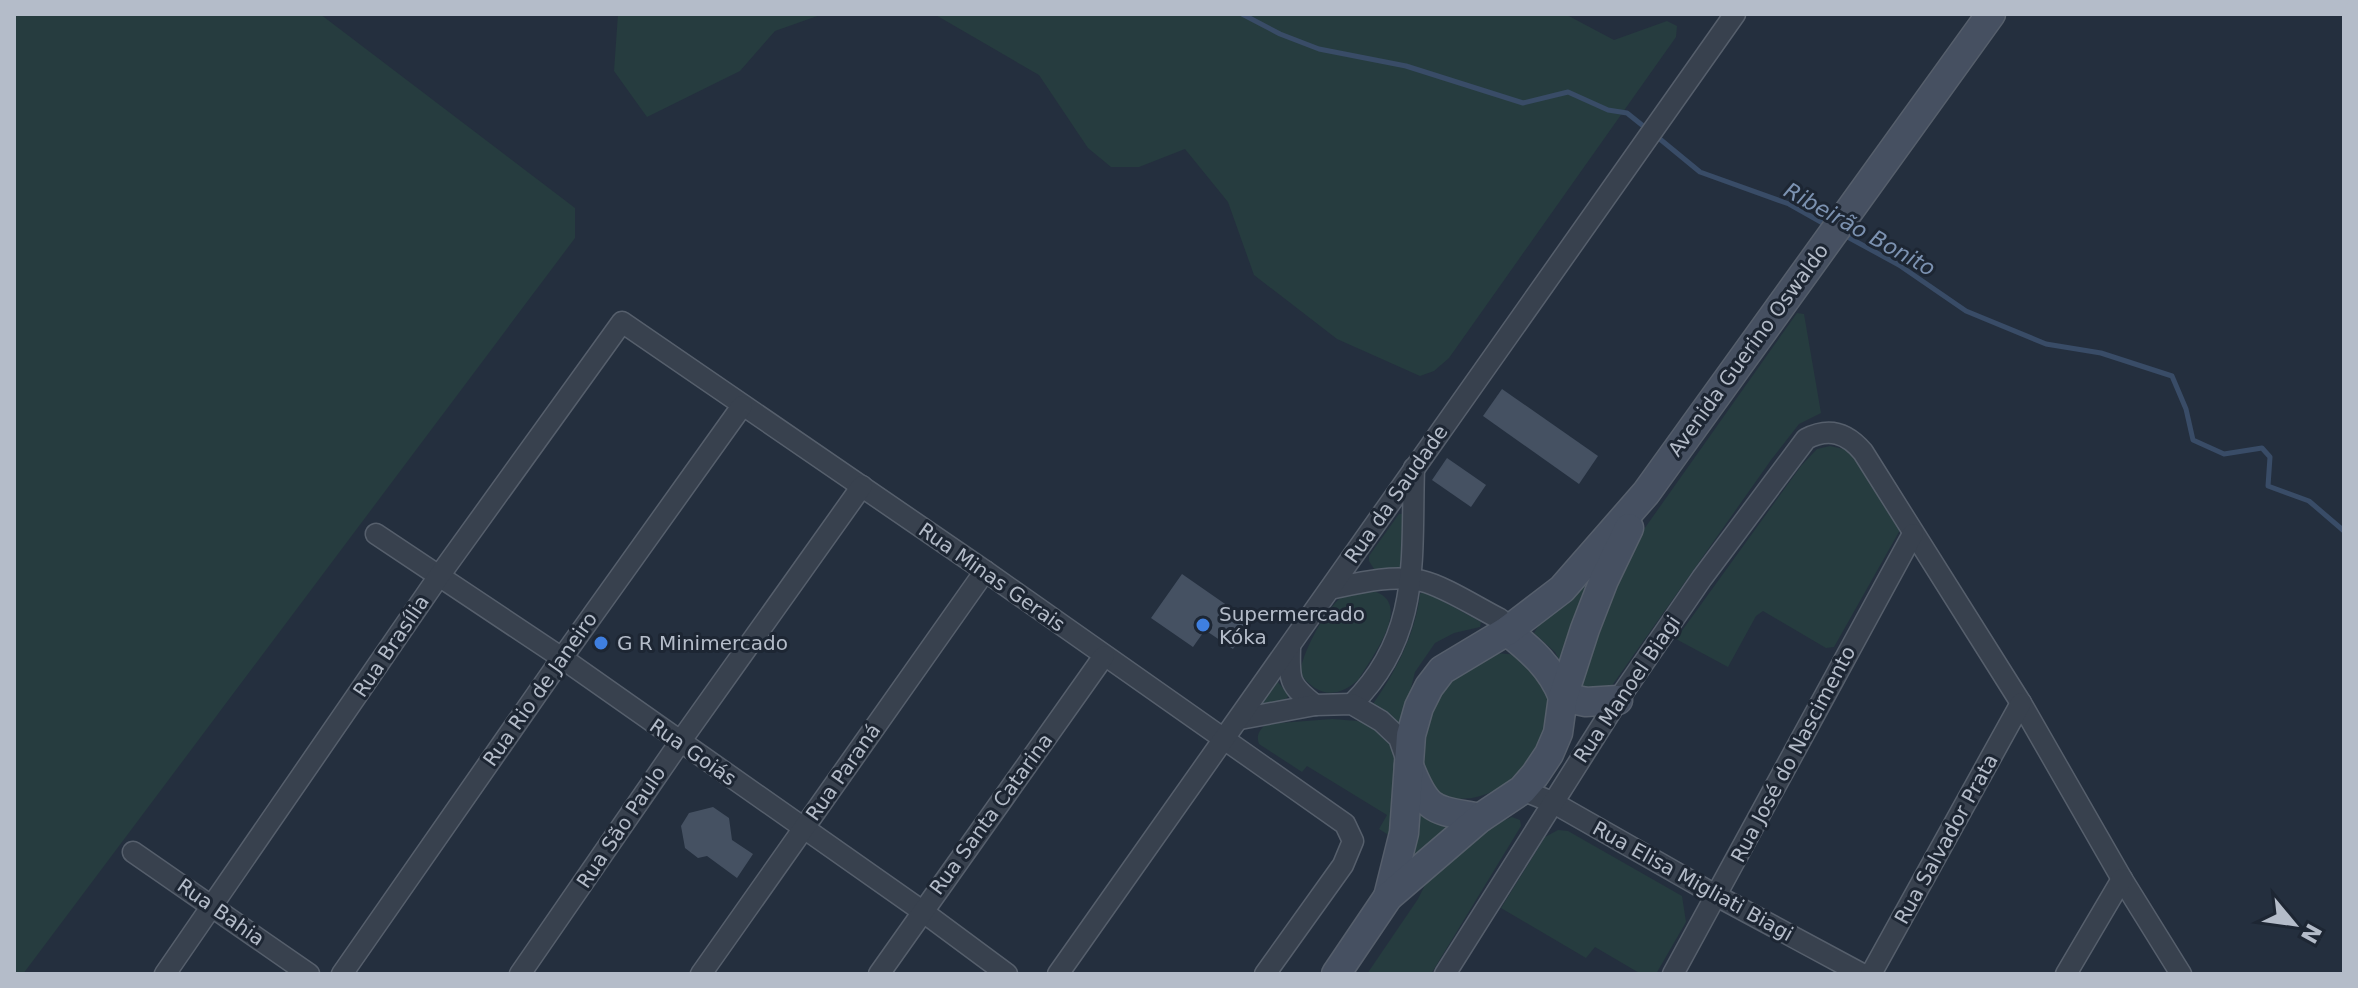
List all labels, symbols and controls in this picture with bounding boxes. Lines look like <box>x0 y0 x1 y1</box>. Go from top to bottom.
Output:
water label: Ribeirão Bonito <box>1780 178 1940 281</box>
street label: Avenida Guerino Oswaldo <box>1663 239 1833 461</box>
street label: Rua da Saudade <box>1339 420 1453 568</box>
street label: Rua Minas Gerais <box>914 518 1070 636</box>
street label: Rua Brasília <box>348 590 434 702</box>
place label: Supermercado Kóka <box>1219 602 1365 649</box>
street label: Rua Rio de Janeiro <box>478 607 602 771</box>
street label: Rua Manoel Biagi <box>1569 611 1685 767</box>
marker: Supermercado Kóka <box>1194 616 1212 634</box>
place label: G R Minimercado <box>617 631 788 655</box>
marker: G R Minimercado <box>592 634 610 652</box>
street label: Rua José do Nascimento <box>1726 642 1860 866</box>
street label: Rua Goiás <box>645 713 741 791</box>
street label: Rua Paraná <box>801 719 885 825</box>
street label: Rua Santa Catarina <box>924 729 1058 899</box>
street label: Rua Salvador Prata <box>1889 750 2003 928</box>
street label: Rua São Paulo <box>571 762 671 892</box>
street label: Rua Elisa Migliati Biagi <box>1589 816 1797 946</box>
street label: Rua Bahia <box>173 873 269 951</box>
north arrow <box>2254 884 2334 964</box>
text: N <box>2296 919 2326 948</box>

